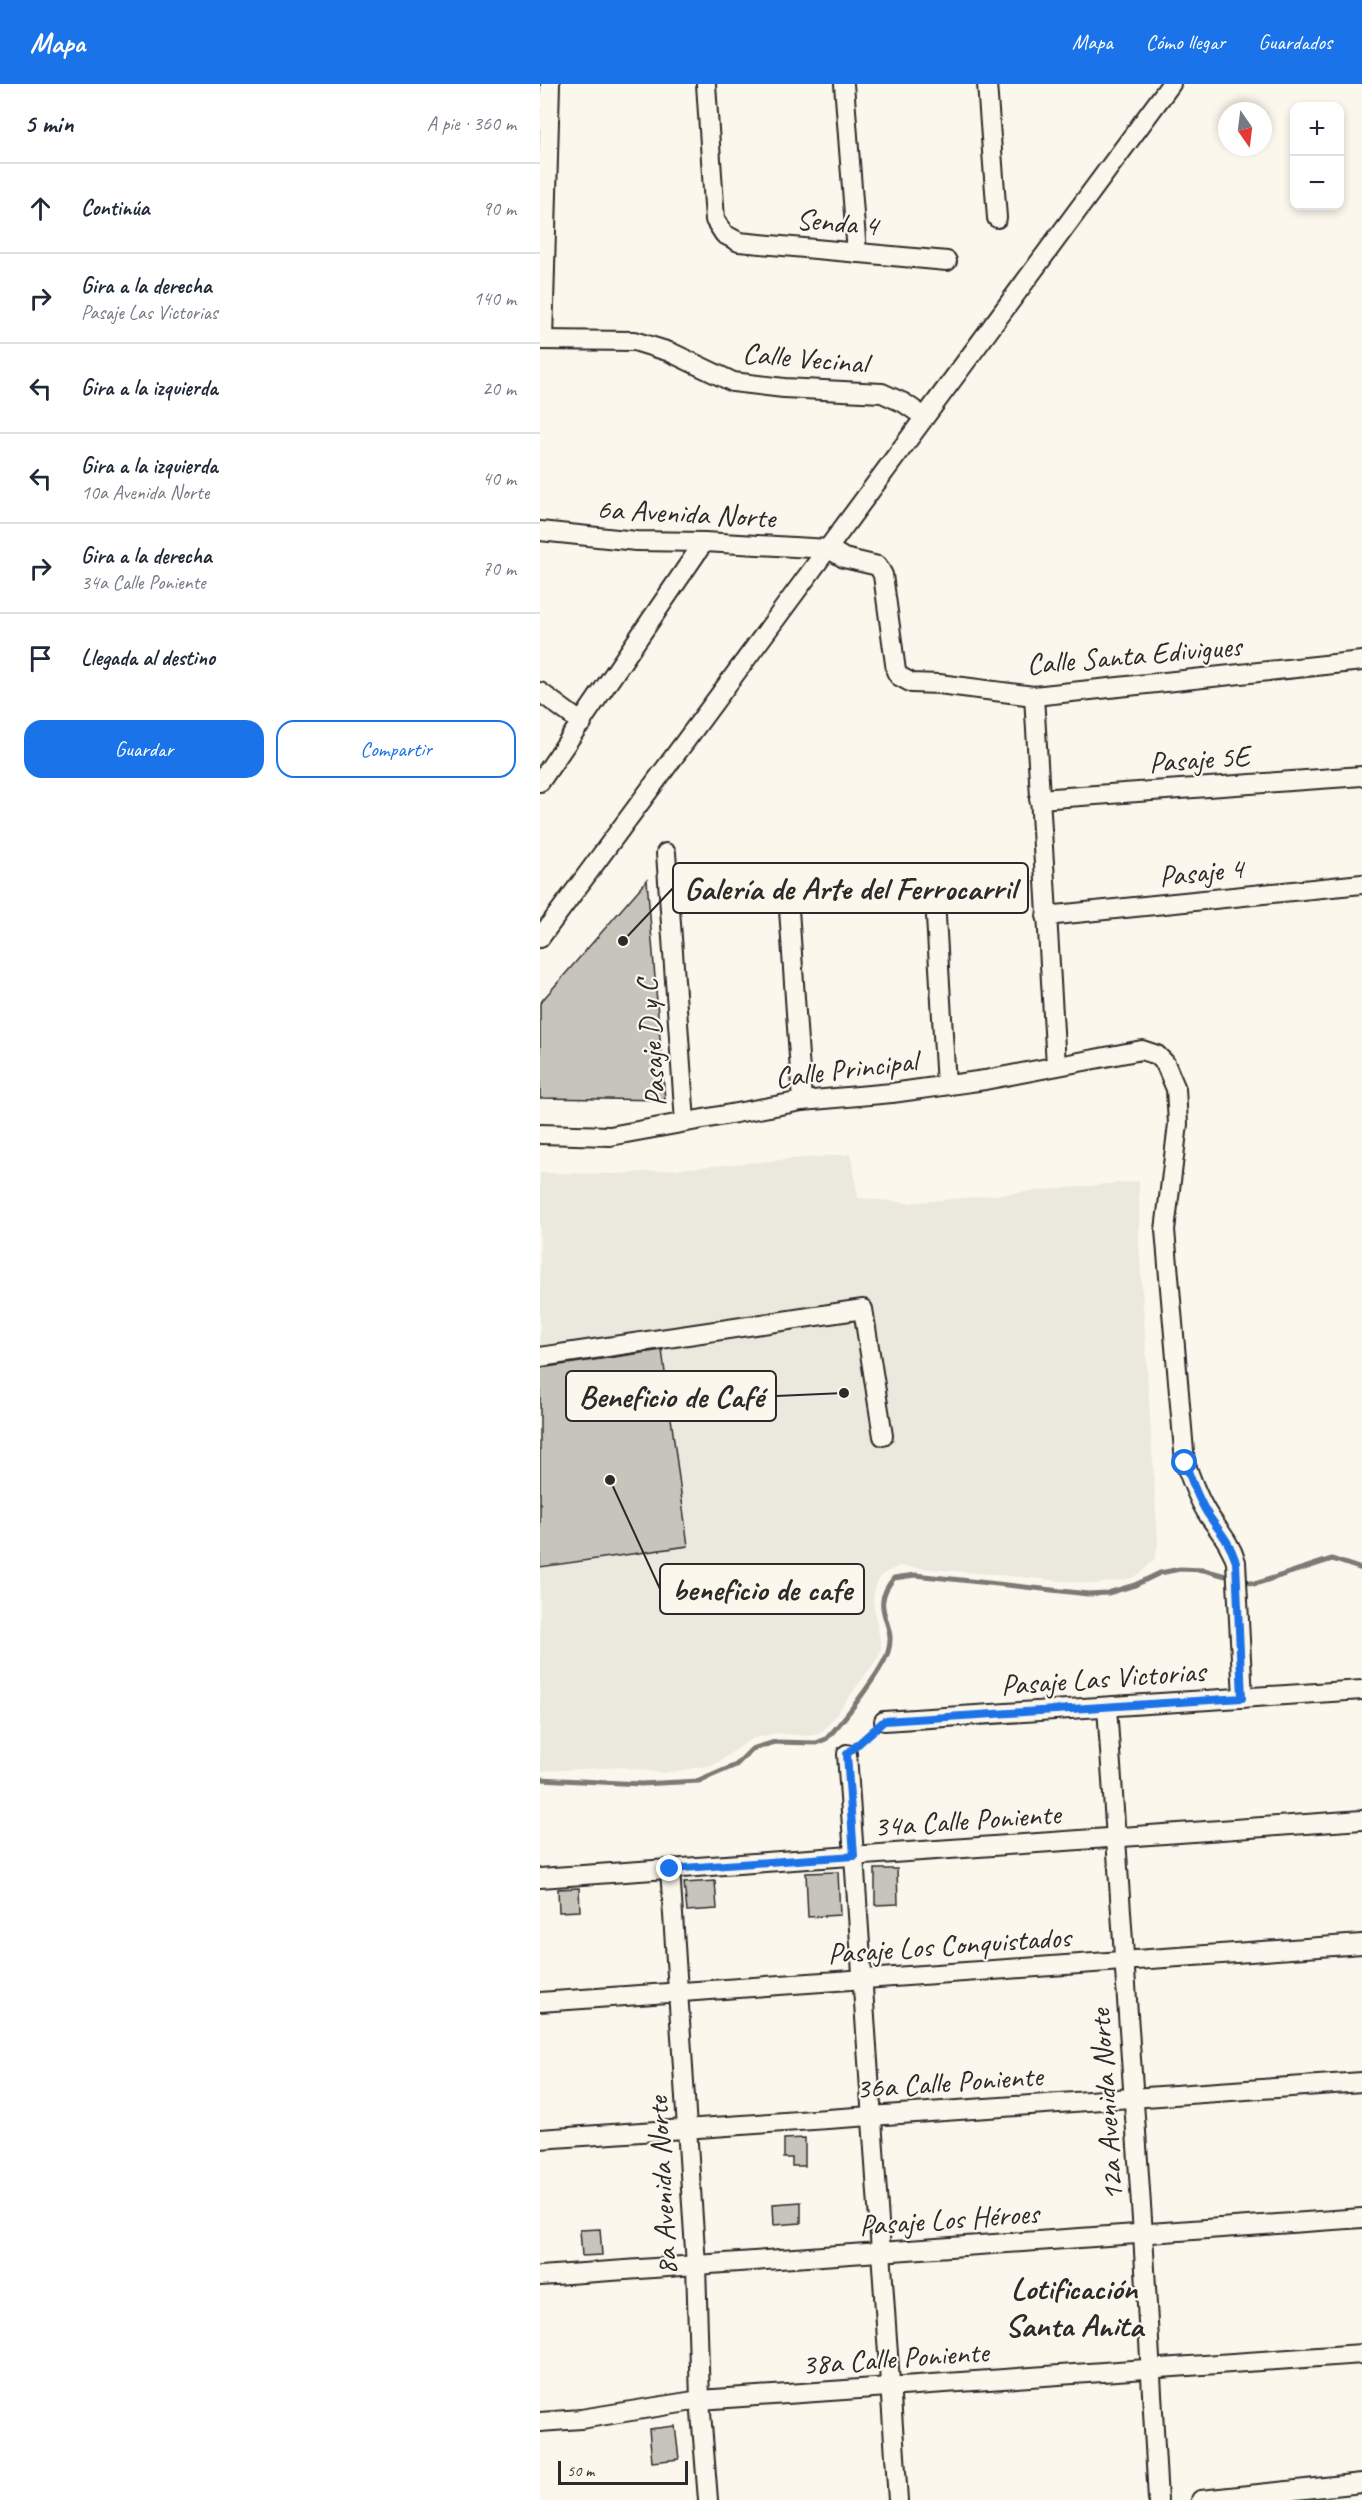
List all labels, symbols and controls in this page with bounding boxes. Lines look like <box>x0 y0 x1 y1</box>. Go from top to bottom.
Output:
text: Mapa <box>30 25 85 60</box>
text: Mapa <box>1072 29 1113 55</box>
text: Cómo llegar <box>1146 29 1225 55</box>
text: Guardados <box>1258 29 1332 55</box>
north arrow <box>1218 102 1272 156</box>
map controls <box>1290 102 1344 210</box>
button: + <box>1290 102 1344 156</box>
text: 5 min <box>24 107 73 140</box>
text: A pie · 360 m <box>427 111 516 136</box>
button: − <box>1290 156 1344 210</box>
icon: ahead <box>24 192 57 225</box>
text: Continúa <box>81 194 149 222</box>
text: 90 m <box>482 196 516 221</box>
street label: Senda 4 <box>795 200 882 245</box>
text: Gira a la derecha <box>81 272 212 300</box>
icon: right <box>24 282 57 315</box>
text: 140 m <box>473 286 516 311</box>
text: Pasaje Las Victorias <box>81 300 218 325</box>
street label: Calle Vecinal <box>741 334 874 383</box>
icon: left <box>24 372 57 405</box>
text: Gira a la izquierda <box>81 374 218 402</box>
text: 20 m <box>482 376 516 401</box>
text: Gira a la izquierda <box>81 452 218 480</box>
icon: left <box>24 462 57 495</box>
text: 40 m <box>482 466 516 491</box>
text: 10a Avenida Norte <box>81 480 209 505</box>
street label: 6a Avenida Norte <box>596 489 778 537</box>
text: Gira a la derecha <box>81 542 212 570</box>
icon: right <box>24 552 57 585</box>
text: 70 m <box>482 556 516 581</box>
text: 34a Calle Poniente <box>81 570 206 595</box>
street label: Calle Santa Edivigues <box>1025 626 1246 683</box>
icon: arrive <box>24 642 57 675</box>
text: Llegada al destino <box>81 644 215 672</box>
button: Guardar <box>24 720 264 778</box>
button: Compartir <box>276 720 516 778</box>
street label: Pasaje 5E <box>1148 736 1255 781</box>
street label: Pasaje 4 <box>1157 848 1248 895</box>
callout: Galería de Arte del Ferrocarril <box>673 863 1028 913</box>
text: Galería de Arte del Ferrocarril <box>684 868 1022 909</box>
street label: Pasaje D y C <box>627 974 674 1108</box>
street label: Calle Principal <box>773 1041 924 1097</box>
callout: Beneficio de Café <box>566 1371 776 1421</box>
text: Beneficio de Café <box>579 1376 768 1417</box>
route start <box>1171 1449 1197 1475</box>
callout: beneficio de cafe <box>660 1564 864 1614</box>
text: beneficio de cafe <box>672 1569 855 1610</box>
street label: Pasaje Las Victorias <box>1000 1652 1209 1704</box>
street label: 34a Calle Poniente <box>872 1794 1064 1845</box>
route end <box>656 1855 682 1881</box>
street label: Pasaje Los Conquistados <box>826 1917 1075 1972</box>
street label: 12a Avenida Norte <box>1080 2006 1132 2202</box>
street label: 36a Calle Poniente <box>854 2056 1046 2107</box>
street label: 8a Avenida Norte <box>638 2094 686 2276</box>
street label: Pasaje Los Héroes <box>858 2194 1043 2244</box>
district label: Lotificación Santa Anita <box>1005 2268 1146 2346</box>
street label: 38a Calle Poniente <box>800 2332 992 2383</box>
scale bar <box>558 2458 688 2486</box>
text: 50 m <box>567 2461 594 2481</box>

